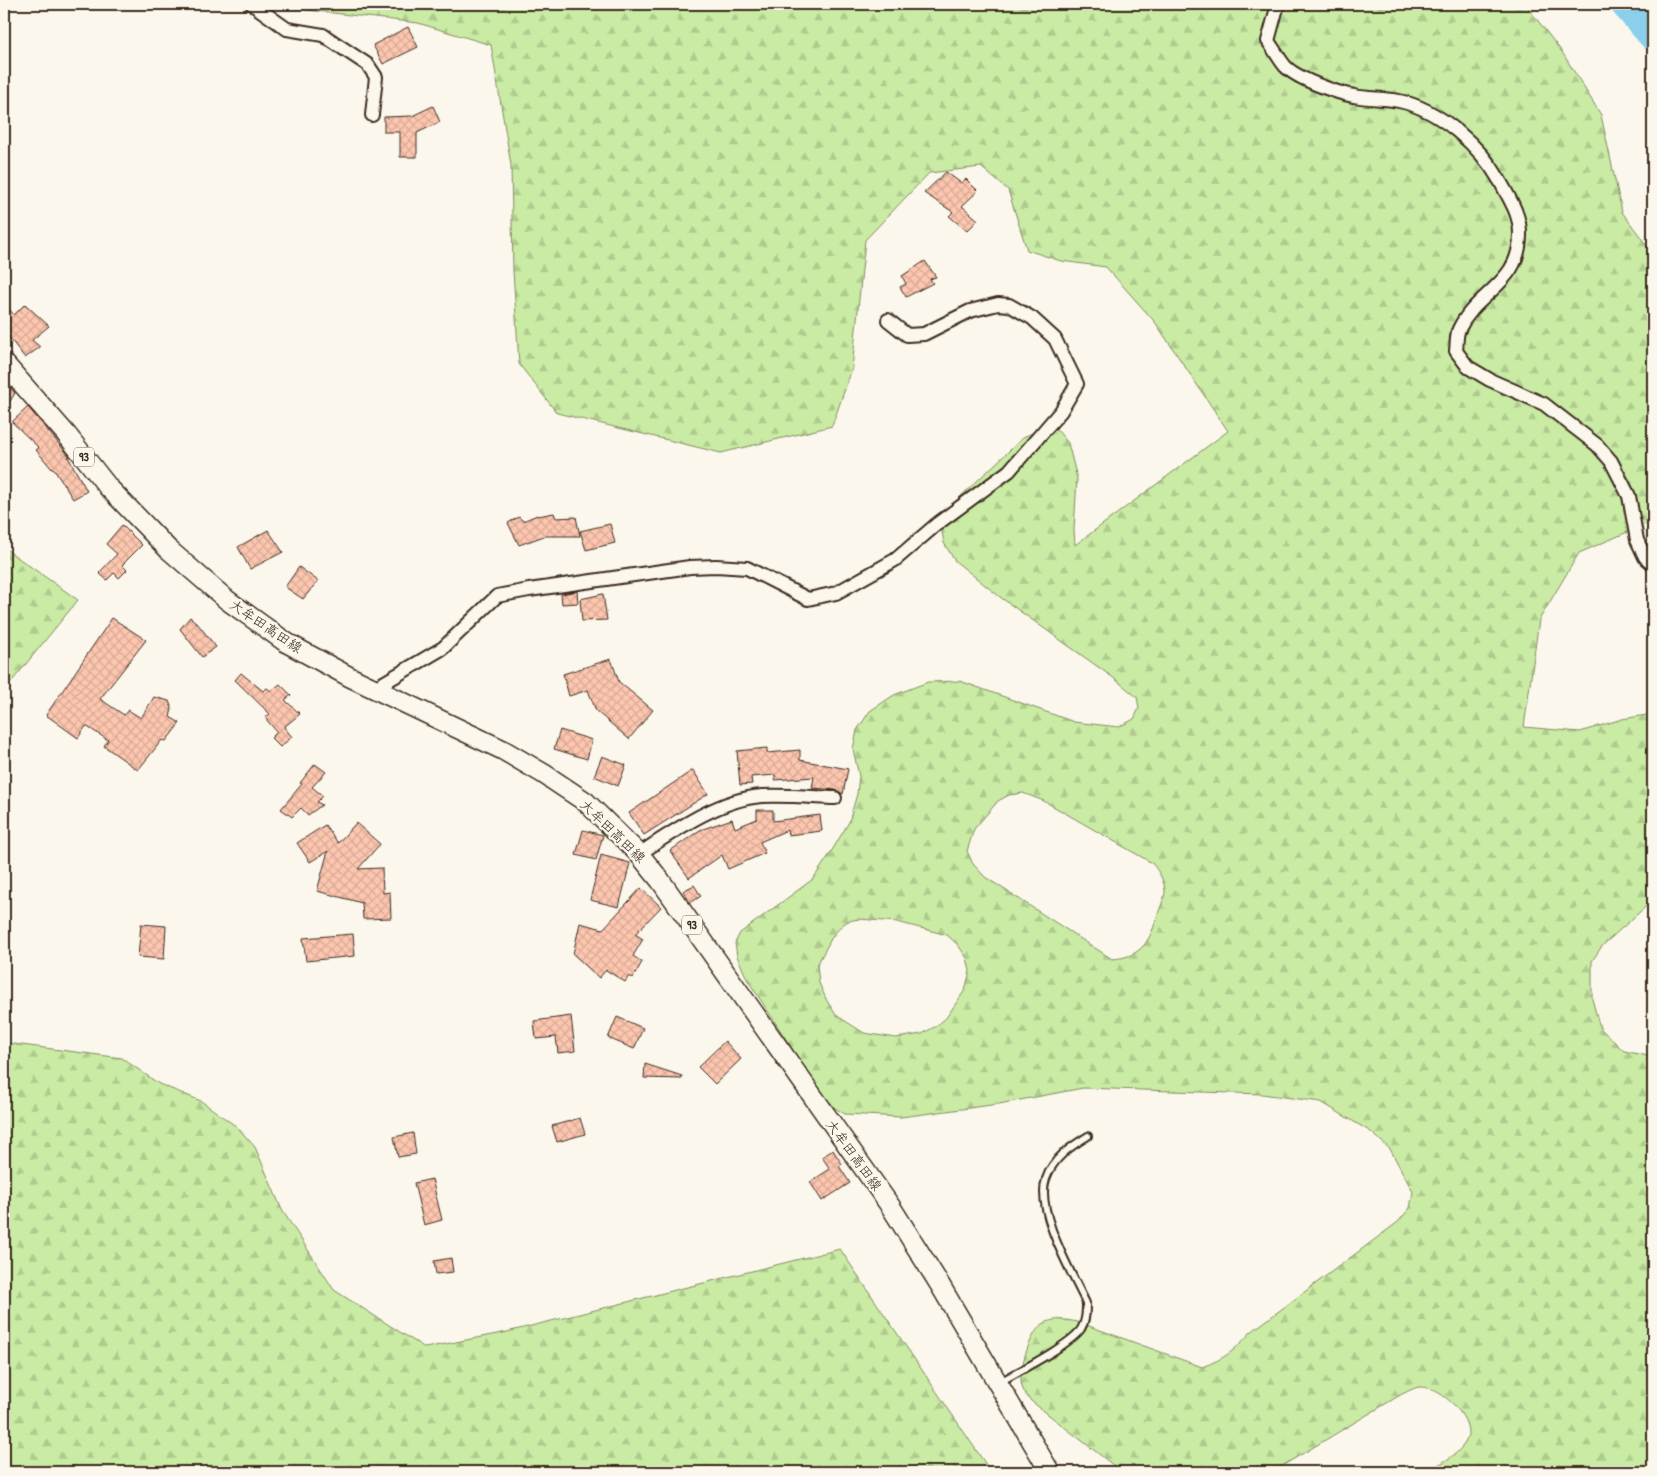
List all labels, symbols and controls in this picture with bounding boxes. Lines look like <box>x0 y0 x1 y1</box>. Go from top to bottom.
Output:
road number: 93 <box>74 448 94 467</box>
street label: 大牟田高田線 <box>226 594 306 657</box>
street label: 大牟田高田線 <box>577 795 650 867</box>
road number: 93 <box>682 916 702 934</box>
street label: 大牟田高田線 <box>822 1115 887 1194</box>

